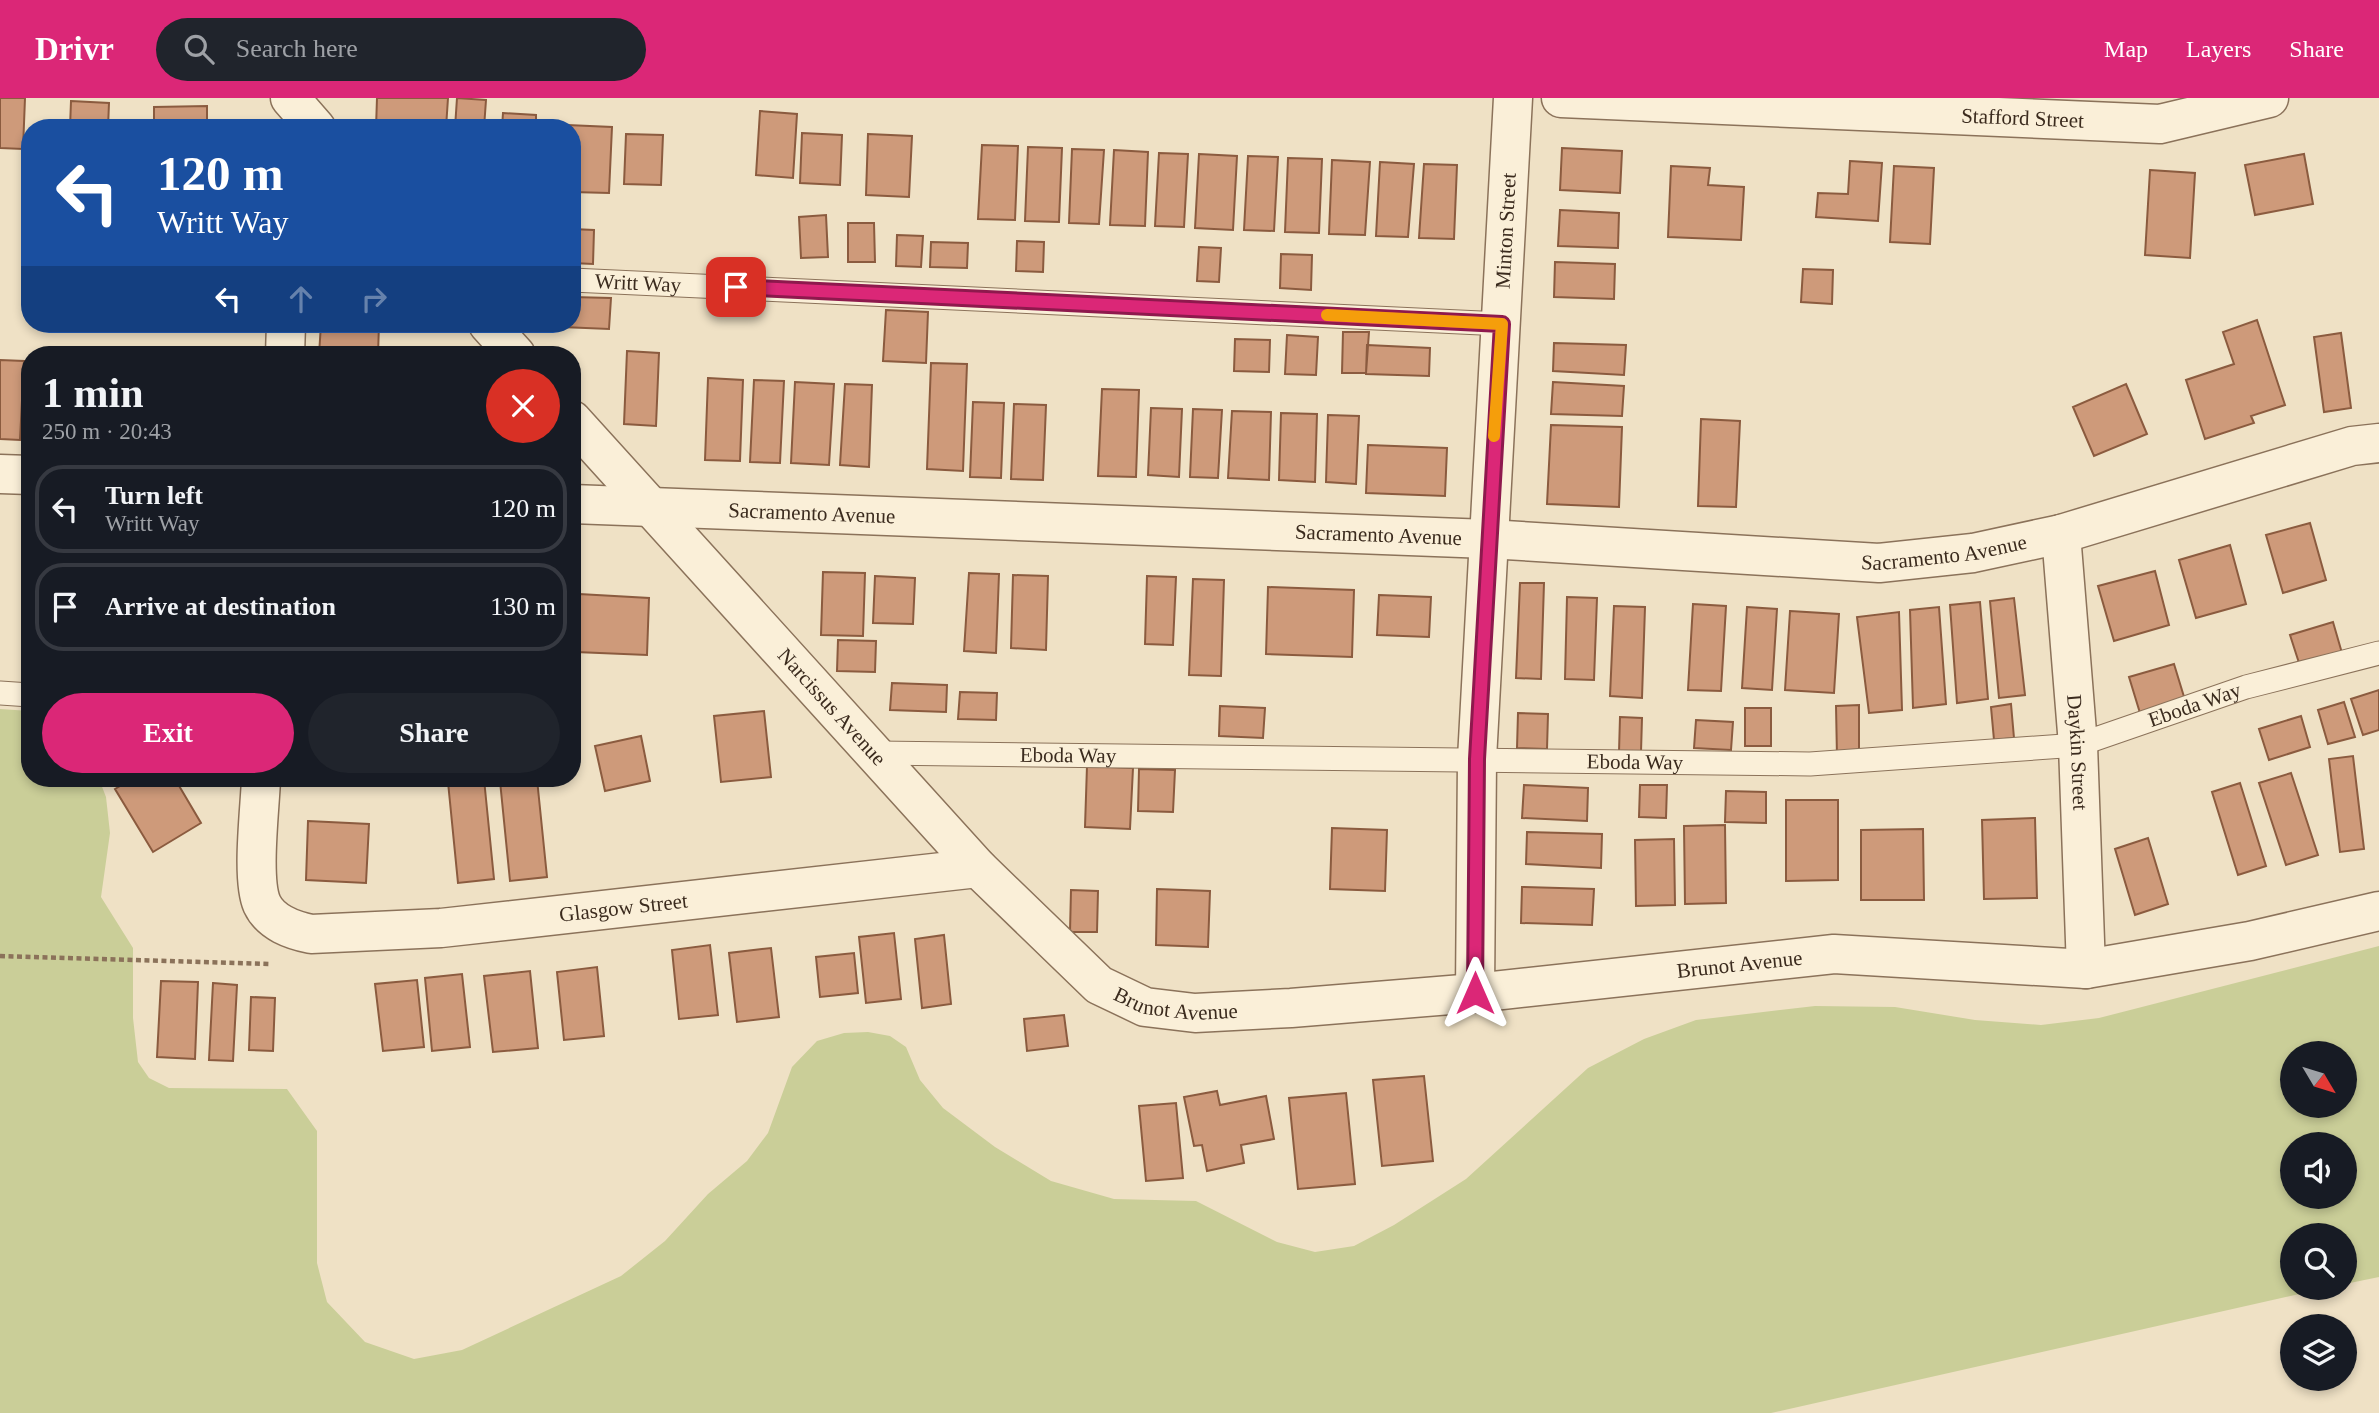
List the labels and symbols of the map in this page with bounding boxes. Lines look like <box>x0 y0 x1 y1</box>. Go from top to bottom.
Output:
street label: Stafford Street <box>1961 103 2085 133</box>
street label: Minton Street <box>1491 172 1521 289</box>
pin <box>706 257 766 317</box>
street label: Writt Way <box>594 269 682 297</box>
street label: Sacramento Avenue <box>728 498 896 528</box>
street label: Sacramento Avenue <box>1294 520 1462 550</box>
street label: Sacramento Avenue <box>1860 530 2029 575</box>
street label: Narcissus Avenue <box>773 643 891 770</box>
street label: Eboda Way <box>2145 678 2245 732</box>
street label: Daykin Street <box>2062 693 2092 811</box>
street label: Eboda Way <box>1020 743 1117 768</box>
street label: Eboda Way <box>1587 749 1684 775</box>
street label: Glasgow Street <box>558 889 689 927</box>
street label: Brunot Avenue <box>1675 946 1803 983</box>
position arrow <box>1438 956 1512 1030</box>
street label: Brunot Avenue <box>1110 982 1238 1025</box>
north arrow <box>2280 1041 2357 1118</box>

